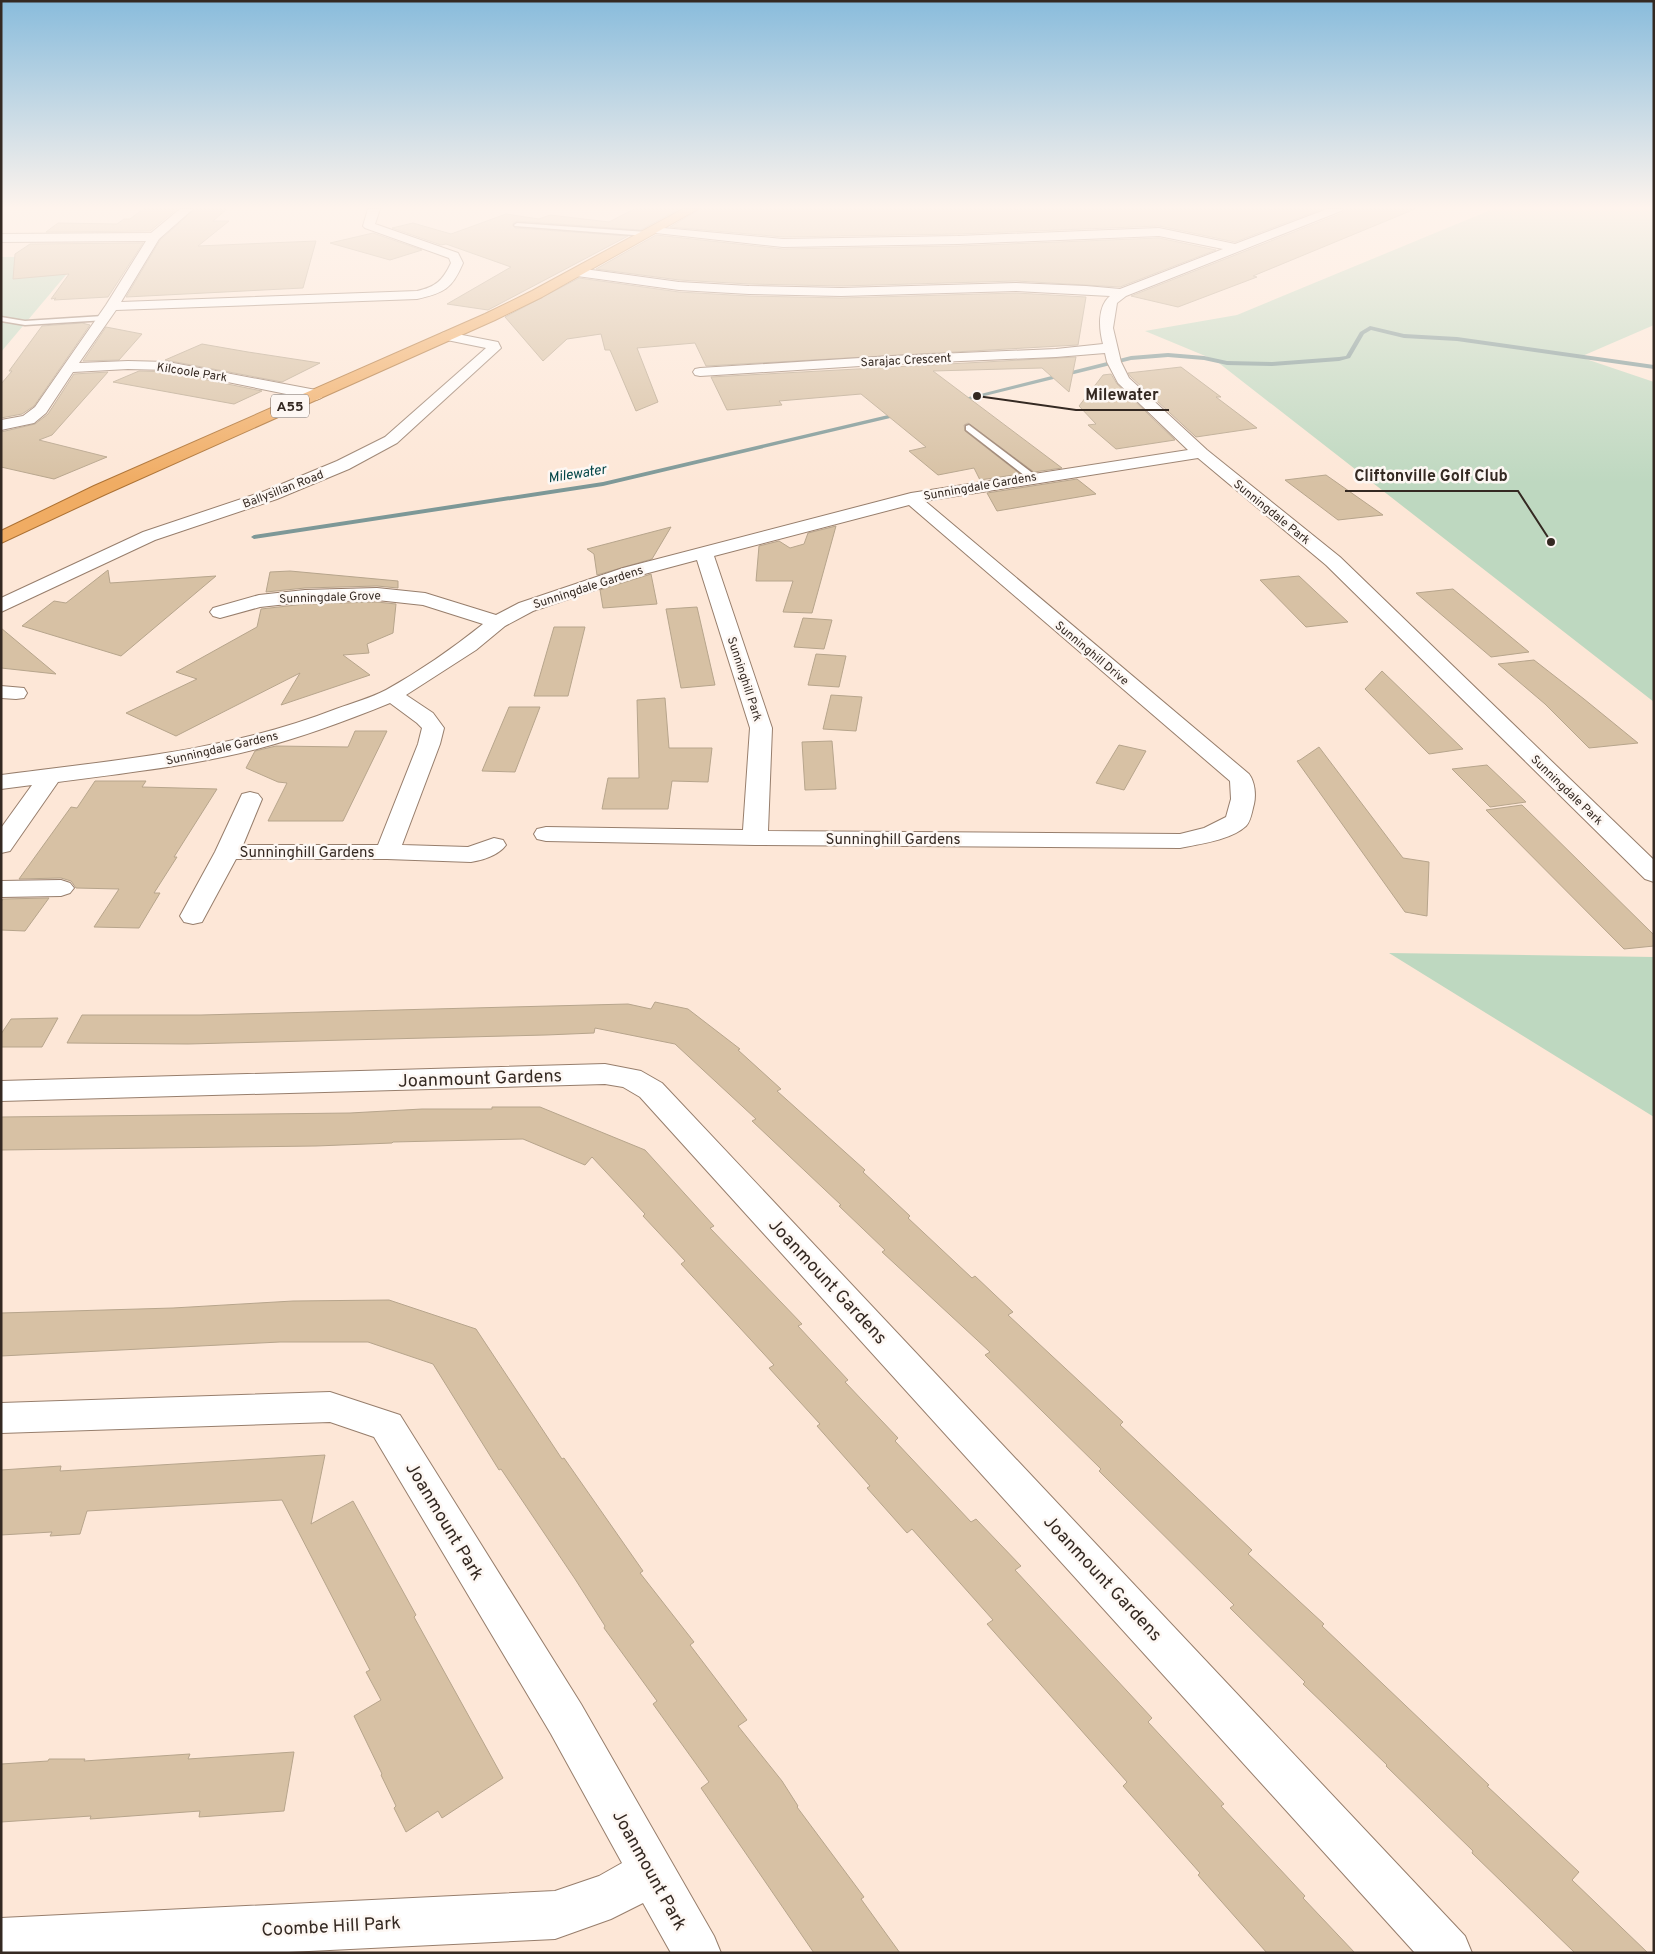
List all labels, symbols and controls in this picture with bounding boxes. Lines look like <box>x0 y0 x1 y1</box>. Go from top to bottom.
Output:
street label: Sarajac Crescent <box>860 351 952 371</box>
street label: Kilcoole Park <box>156 360 228 386</box>
callout: Milewater <box>1076 379 1169 410</box>
text: Milewater <box>1085 386 1159 406</box>
road number: A55 <box>271 394 309 418</box>
callout: Cliftonville Golf Club <box>1345 460 1518 491</box>
water label: Milewater <box>547 461 609 487</box>
street label: Ballysillan Road <box>241 467 326 513</box>
text: Cliftonville Golf Club <box>1354 467 1508 487</box>
street label: Sunningdale Gardens <box>922 469 1038 505</box>
street label: Sunningdale Park <box>1230 477 1313 549</box>
street label: Sunningdale Gardens <box>531 563 645 613</box>
street label: Sunningdale Grove <box>279 588 381 608</box>
street label: Sunninghill Drive <box>1051 618 1132 689</box>
street label: Sunninghill Park <box>723 635 765 724</box>
street label: Sunningdale Gardens <box>165 728 280 770</box>
street label: Sunningdale Park <box>1527 752 1606 829</box>
street label: Sunninghill Gardens <box>825 831 961 850</box>
street label: Sunninghill Gardens <box>239 844 375 863</box>
street label: Joanmount Gardens <box>398 1065 562 1094</box>
street label: Joanmount Gardens <box>763 1214 891 1350</box>
street label: Joanmount Park <box>399 1458 488 1585</box>
street label: Joanmount Gardens <box>1038 1511 1166 1647</box>
street label: Joanmount Park <box>606 1807 691 1935</box>
street label: Coombe Hill Park <box>261 1912 401 1943</box>

